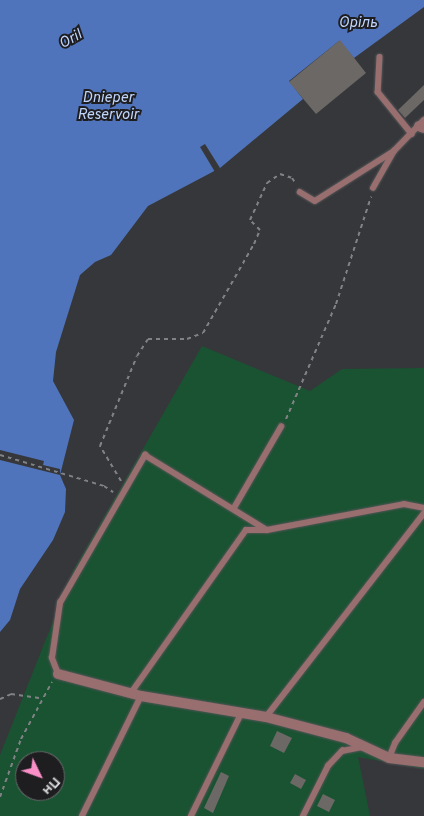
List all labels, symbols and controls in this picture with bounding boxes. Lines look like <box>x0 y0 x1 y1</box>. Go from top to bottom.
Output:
water label: Орiль <box>339 15 377 33</box>
water label: Oril <box>56 26 86 54</box>
water label: Dnieper Reservoir <box>77 89 139 124</box>
north arrow <box>15 751 65 801</box>
text: Пн <box>38 773 63 798</box>

